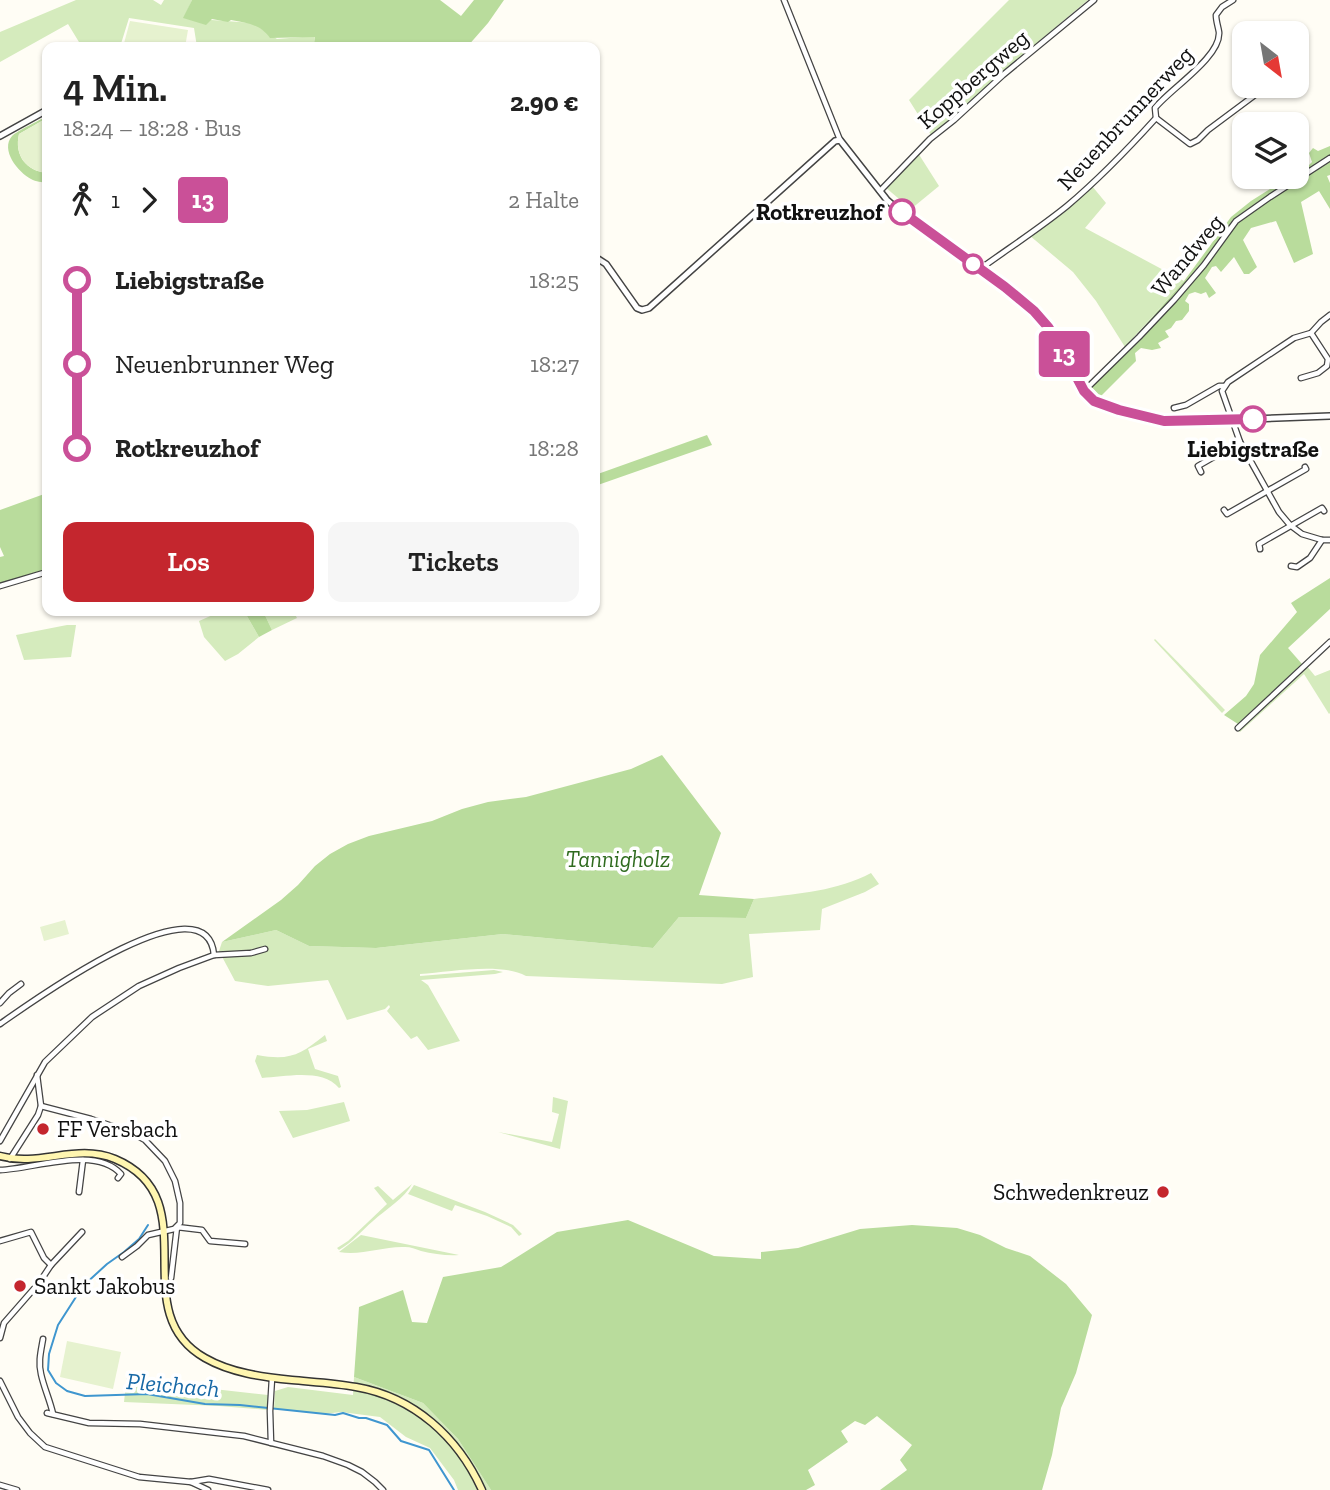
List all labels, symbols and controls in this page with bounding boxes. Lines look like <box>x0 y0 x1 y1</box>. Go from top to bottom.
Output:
north arrow <box>1232 21 1309 98</box>
map controls <box>1232 21 1309 189</box>
street label: Koppbergweg <box>912 23 1034 135</box>
street label: Neuenbrunnerweg <box>1051 40 1199 196</box>
text: 4 Min. <box>63 65 167 111</box>
text: 2.90 € <box>510 86 579 118</box>
button: layers <box>1232 112 1309 189</box>
text: 18:24 – 18:28 · Bus <box>63 114 241 142</box>
icon: walk <box>63 181 101 219</box>
icon: forward <box>130 181 168 219</box>
text: 13 <box>192 185 214 214</box>
text: 1 <box>111 186 120 214</box>
text: 2 Halte <box>508 186 579 214</box>
place label: Rotkreuzhof <box>756 198 885 226</box>
marker: Rotkreuzhof <box>889 199 915 225</box>
street label: Wandweg <box>1145 208 1229 302</box>
unlabelled marker <box>963 254 983 274</box>
text: Liebigstraße <box>115 264 264 296</box>
text: 18:25 <box>529 266 579 294</box>
line badge: 13 <box>1032 331 1096 377</box>
text: 13 <box>1053 339 1075 368</box>
text: Neuenbrunner Weg <box>115 348 334 380</box>
text: 18:27 <box>530 350 579 378</box>
marker: Liebigstraße <box>1240 406 1266 432</box>
text: Rotkreuzhof <box>115 432 259 464</box>
text: 18:28 <box>528 434 579 462</box>
place label: Liebigstraße <box>1187 435 1319 463</box>
button: Los <box>63 522 314 602</box>
button: Tickets <box>328 522 579 602</box>
park label: Tannigholz <box>566 845 670 873</box>
place label: FF Versbach <box>57 1115 178 1143</box>
marker: FF Versbach <box>35 1121 51 1137</box>
place label: Schwedenkreuz <box>993 1178 1149 1206</box>
marker: Schwedenkreuz <box>1155 1184 1171 1200</box>
place label: Sankt Jakobus <box>34 1272 175 1300</box>
marker: Sankt Jakobus <box>12 1278 28 1294</box>
water label: Pleichach <box>125 1366 221 1403</box>

